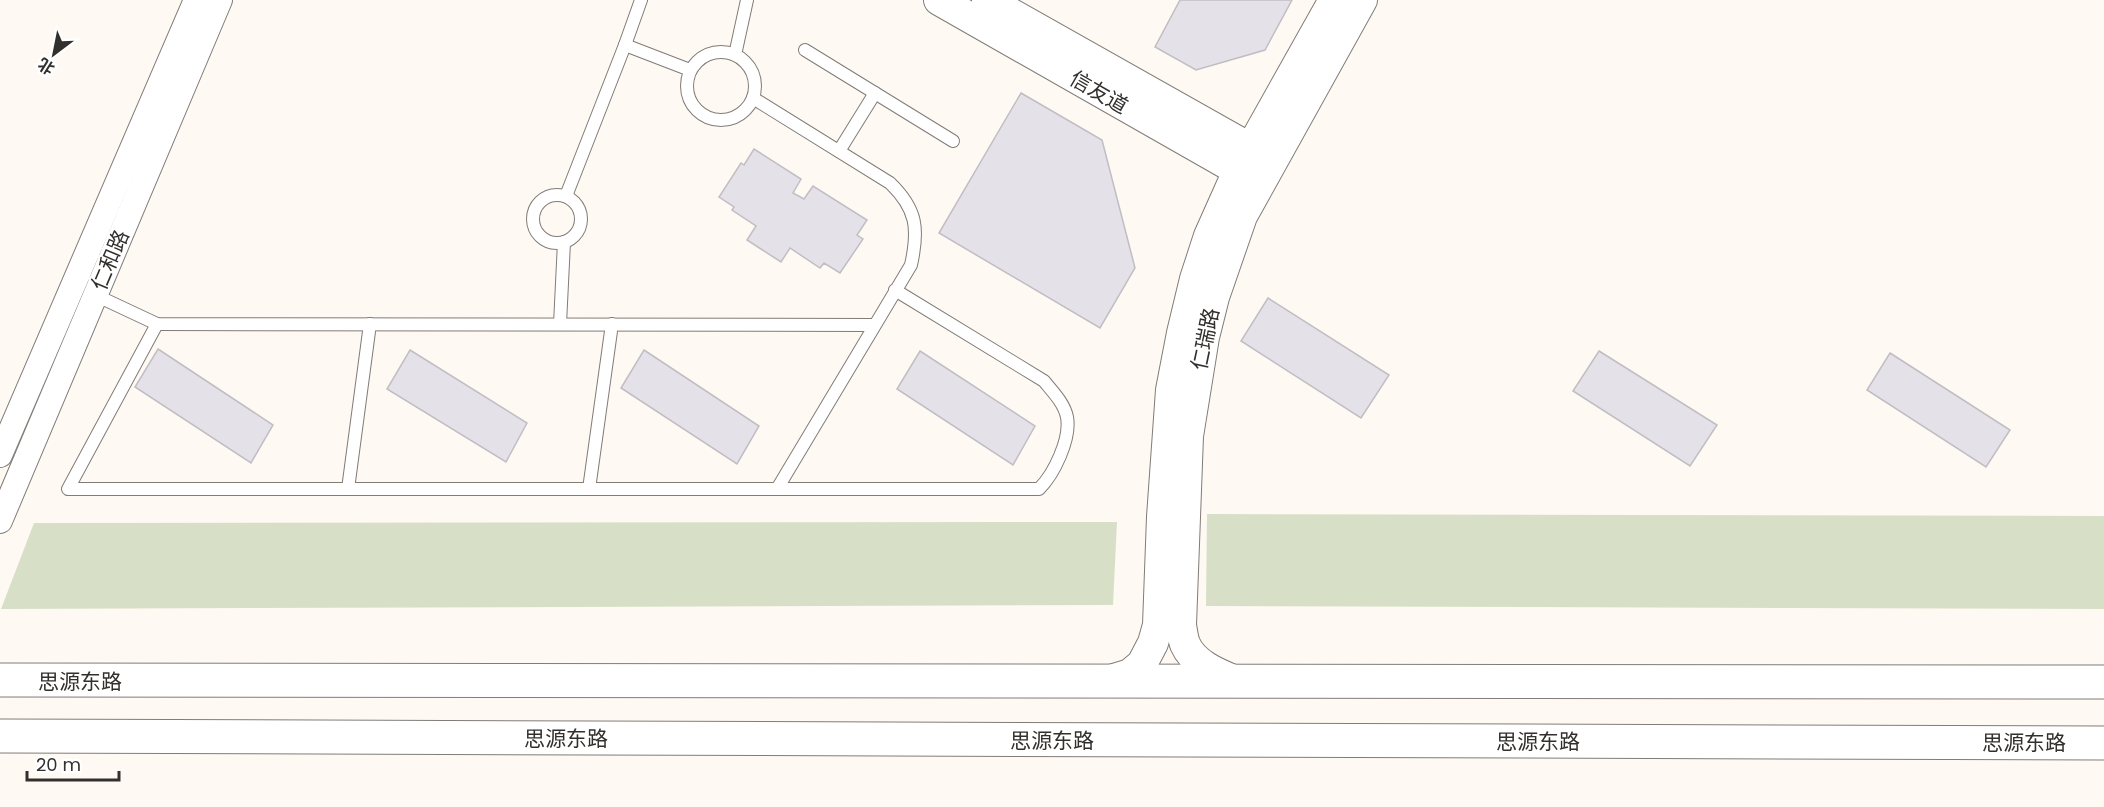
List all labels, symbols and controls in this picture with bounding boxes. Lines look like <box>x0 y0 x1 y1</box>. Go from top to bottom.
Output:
north arrow <box>24 24 84 84</box>
text: 北 <box>33 52 59 80</box>
street label: 信友道 <box>1064 64 1134 120</box>
street label: 仁和路 <box>84 225 136 295</box>
street label: 仁瑞路 <box>1184 305 1226 373</box>
street label: 思源东路 <box>38 667 122 696</box>
street label: 思源东路 <box>524 724 608 753</box>
street label: 思源东路 <box>1010 726 1094 755</box>
street label: 思源东路 <box>1496 727 1580 756</box>
street label: 思源东路 <box>1982 728 2066 757</box>
scale bar <box>27 744 118 782</box>
text: 20 m <box>36 752 81 777</box>

